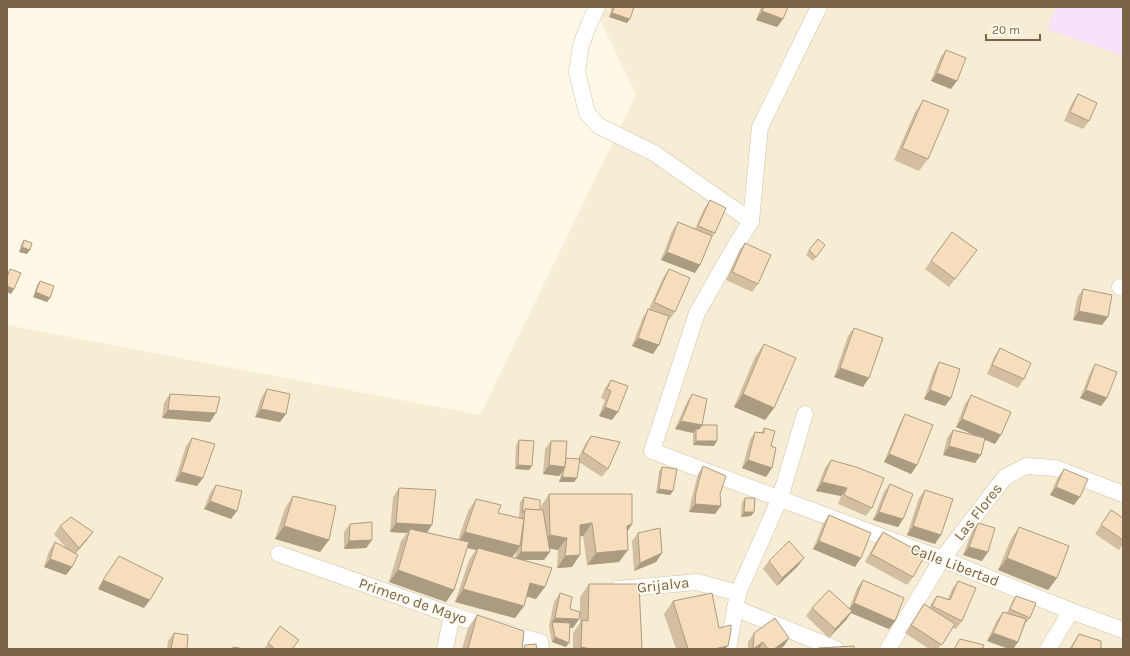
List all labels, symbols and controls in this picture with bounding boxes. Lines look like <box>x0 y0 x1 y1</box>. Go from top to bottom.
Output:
scale bar <box>986 16 1040 42</box>
text: 20 m <box>992 23 1020 37</box>
street label: Las Flores <box>950 480 1006 544</box>
street label: Calle Libertad <box>908 540 1002 590</box>
street label: Grijalva <box>636 573 690 597</box>
street label: Primero de Mayo <box>356 574 470 628</box>

